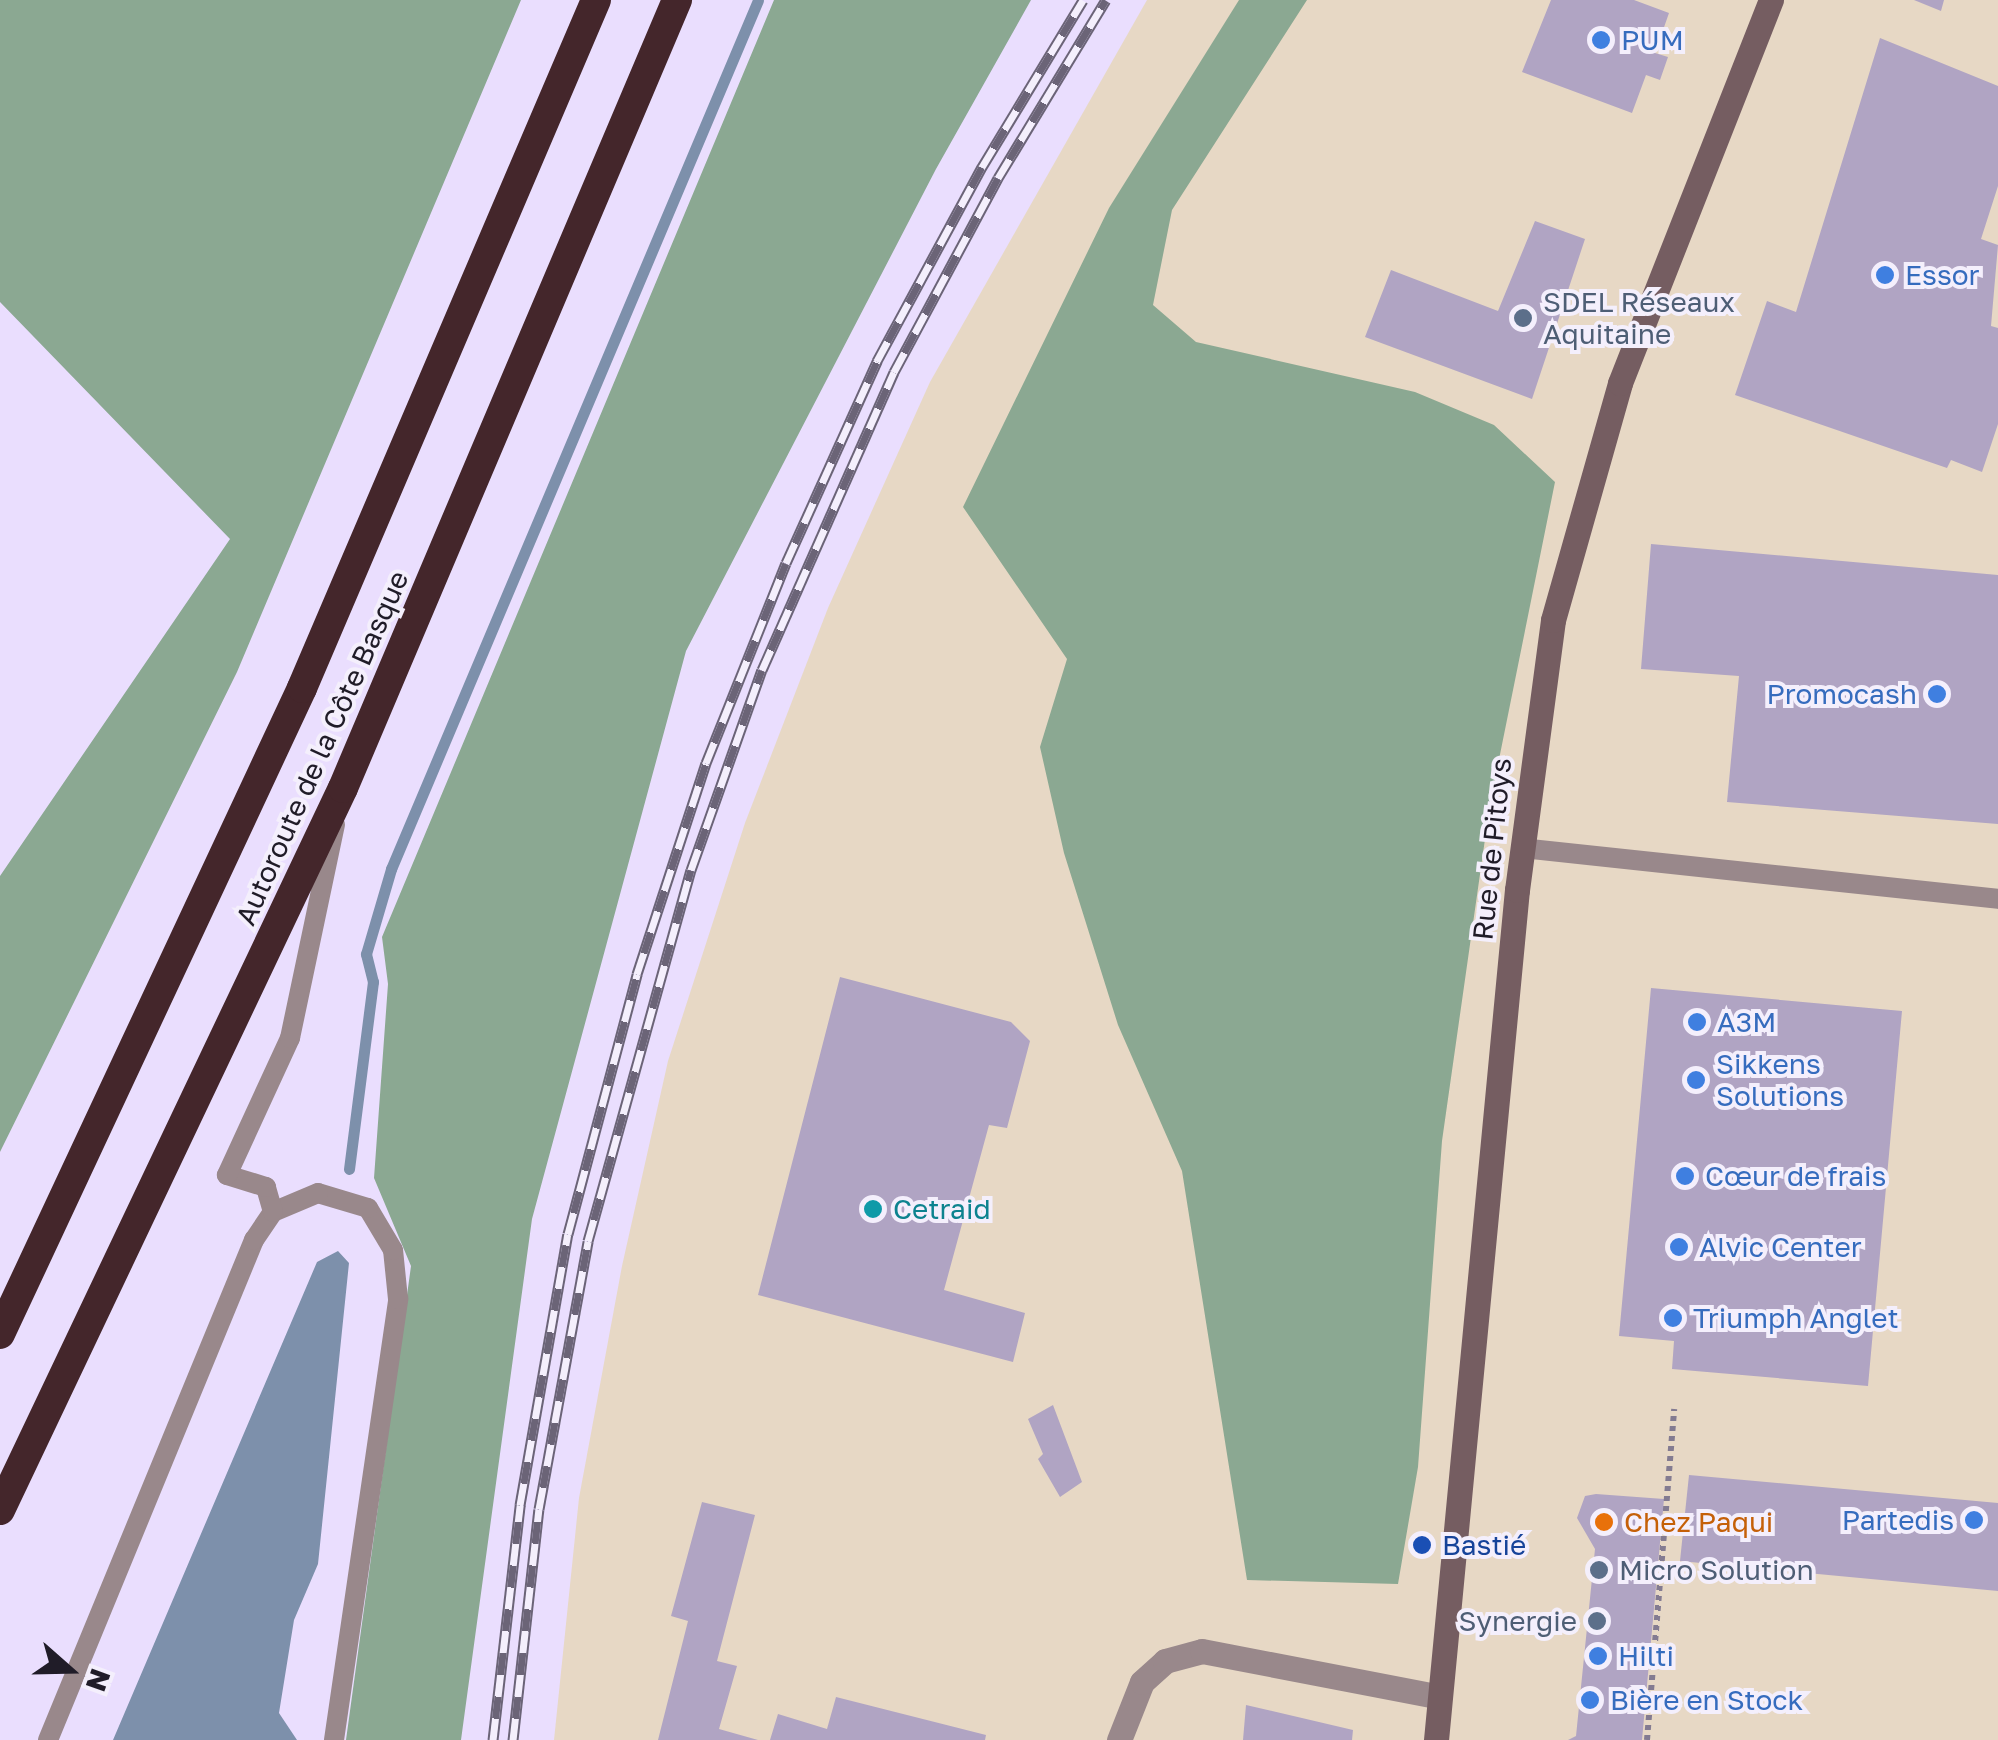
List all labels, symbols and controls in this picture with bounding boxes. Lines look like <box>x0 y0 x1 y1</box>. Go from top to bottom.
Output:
place label: PUM <box>1621 23 1684 57</box>
marker: PUM <box>1590 29 1612 51</box>
place label: Essor <box>1905 258 1979 292</box>
marker: Essor <box>1874 264 1896 286</box>
place label: SDEL Réseaux Aquitaine <box>1543 285 1735 351</box>
marker: SDEL Réseaux Aquitaine <box>1512 307 1534 329</box>
street label: Autoroute de la Côte Basque <box>228 566 416 930</box>
place label: Promocash <box>1767 677 1917 711</box>
marker: Promocash <box>1926 683 1948 705</box>
street label: Rue de Pitoys <box>1466 756 1518 942</box>
place label: A3M <box>1717 1005 1776 1039</box>
marker: A3M <box>1686 1011 1708 1033</box>
place label: Sikkens Solutions <box>1716 1047 1844 1113</box>
marker: Sikkens Solutions <box>1685 1069 1707 1091</box>
place label: Cœur de frais <box>1705 1159 1886 1193</box>
marker: Cœur de frais <box>1674 1165 1696 1187</box>
place label: Cetraid <box>893 1192 991 1226</box>
marker: Cetraid <box>862 1198 884 1220</box>
place label: Alvic Center <box>1699 1230 1862 1264</box>
marker: Alvic Center <box>1668 1236 1690 1258</box>
place label: Triumph Anglet <box>1693 1301 1899 1335</box>
marker: Triumph Anglet <box>1662 1307 1684 1329</box>
place label: Partedis <box>1842 1503 1954 1537</box>
place label: Chez Paqui <box>1624 1505 1773 1539</box>
marker: Partedis <box>1963 1509 1985 1531</box>
marker: Chez Paqui <box>1593 1511 1615 1533</box>
place label: Bastié <box>1442 1528 1526 1562</box>
marker: Bastié <box>1411 1534 1433 1556</box>
place label: Micro Solution <box>1619 1553 1814 1587</box>
marker: Micro Solution <box>1588 1559 1610 1581</box>
place label: Synergie <box>1459 1604 1577 1638</box>
marker: Synergie <box>1586 1610 1608 1632</box>
north arrow <box>20 1620 120 1720</box>
place label: Hilti <box>1618 1639 1674 1673</box>
marker: Hilti <box>1587 1645 1609 1667</box>
text: N <box>80 1665 118 1696</box>
place label: Bière en Stock <box>1610 1683 1803 1717</box>
marker: Bière en Stock <box>1579 1689 1601 1711</box>

